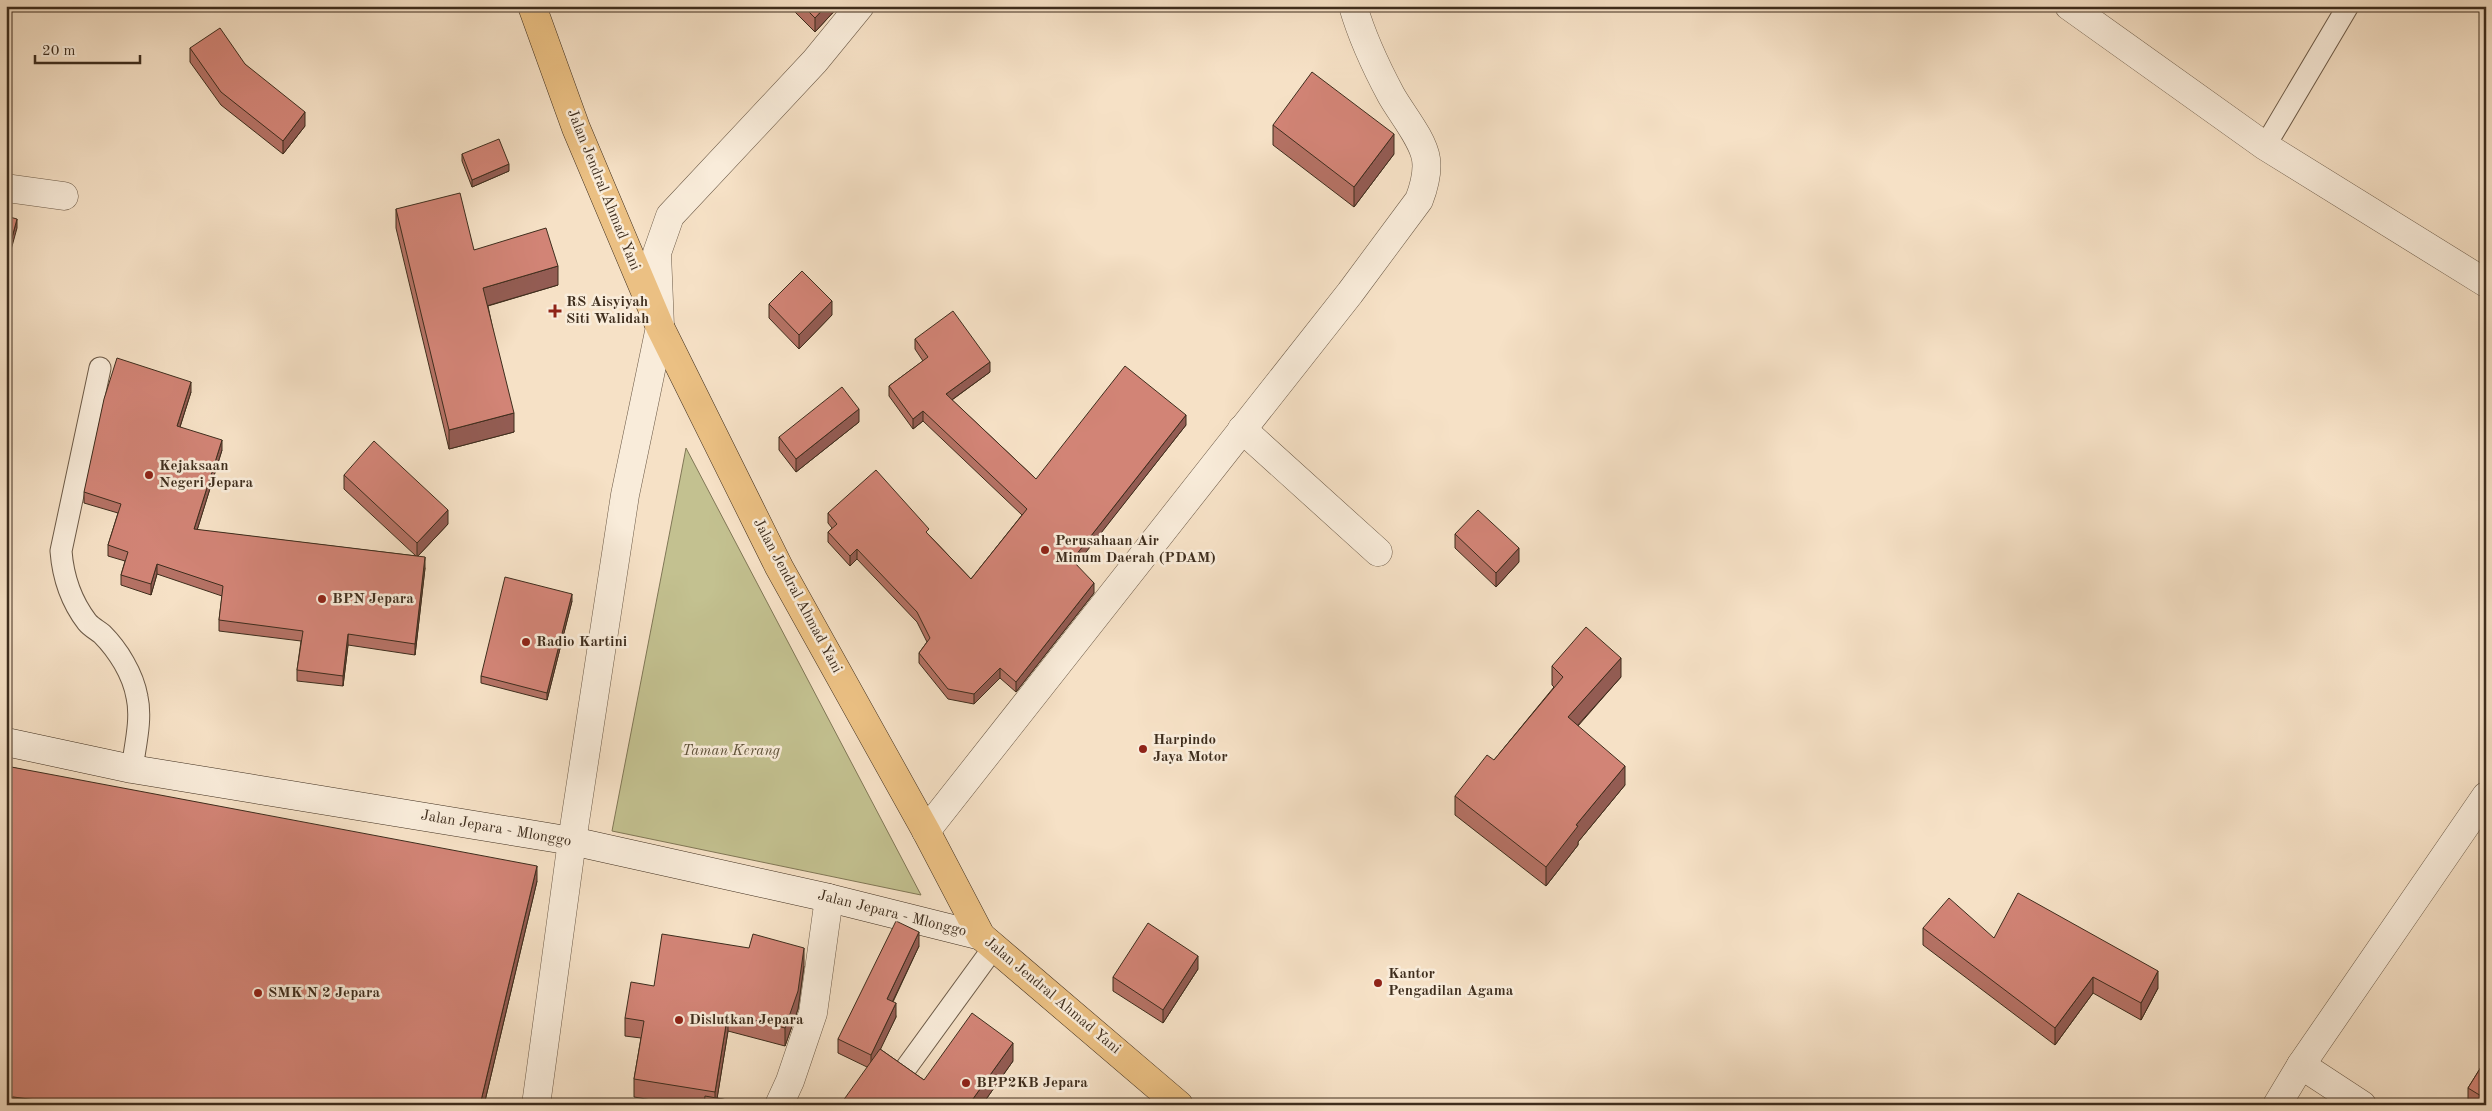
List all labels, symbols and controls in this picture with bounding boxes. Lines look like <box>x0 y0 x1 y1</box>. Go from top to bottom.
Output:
scale bar <box>35 32 140 64</box>
text: 20 m <box>42 44 76 59</box>
street label: Jalan Jendral Ahmad Yani <box>564 107 642 273</box>
place label: RS Aisyiyah Siti Walidah <box>566 295 649 327</box>
marker: RS Aisyiyah Siti Walidah <box>548 304 562 318</box>
place label: Kejaksaan Negeri Jepara <box>159 459 254 491</box>
marker: Kejaksaan Negeri Jepara <box>143 469 155 481</box>
street label: Jalan Jendral Ahmad Yani <box>750 516 844 676</box>
place label: Perusahaan Air Minum Daerah (PDAM) <box>1055 534 1216 566</box>
marker: Perusahaan Air Minum Daerah (PDAM) <box>1039 544 1051 556</box>
place label: BPN Jepara <box>332 592 414 607</box>
marker: BPN Jepara <box>316 593 328 605</box>
place label: Radio Kartini <box>536 635 627 650</box>
marker: Radio Kartini <box>520 636 532 648</box>
place label: Harpindo Jaya Motor <box>1153 733 1228 765</box>
marker: Harpindo Jaya Motor <box>1137 743 1149 755</box>
park label: Taman Kerang <box>682 744 780 759</box>
street label: Jalan Jepara - Mlonggo <box>419 808 573 850</box>
street label: Jalan Jepara - Mlonggo <box>816 888 968 940</box>
street label: Jalan Jendral Ahmad Yani <box>981 935 1123 1057</box>
place label: Kantor Pengadilan Agama <box>1388 967 1514 999</box>
marker: Kantor Pengadilan Agama <box>1372 977 1384 989</box>
place label: SMK N 2 Jepara <box>268 986 380 1001</box>
marker: SMK N 2 Jepara <box>252 987 264 999</box>
place label: Dislutkan Jepara <box>689 1013 804 1028</box>
marker: Dislutkan Jepara <box>673 1014 685 1026</box>
place label: BPP2KB Jepara <box>976 1076 1088 1091</box>
marker: BPP2KB Jepara <box>960 1077 972 1089</box>

